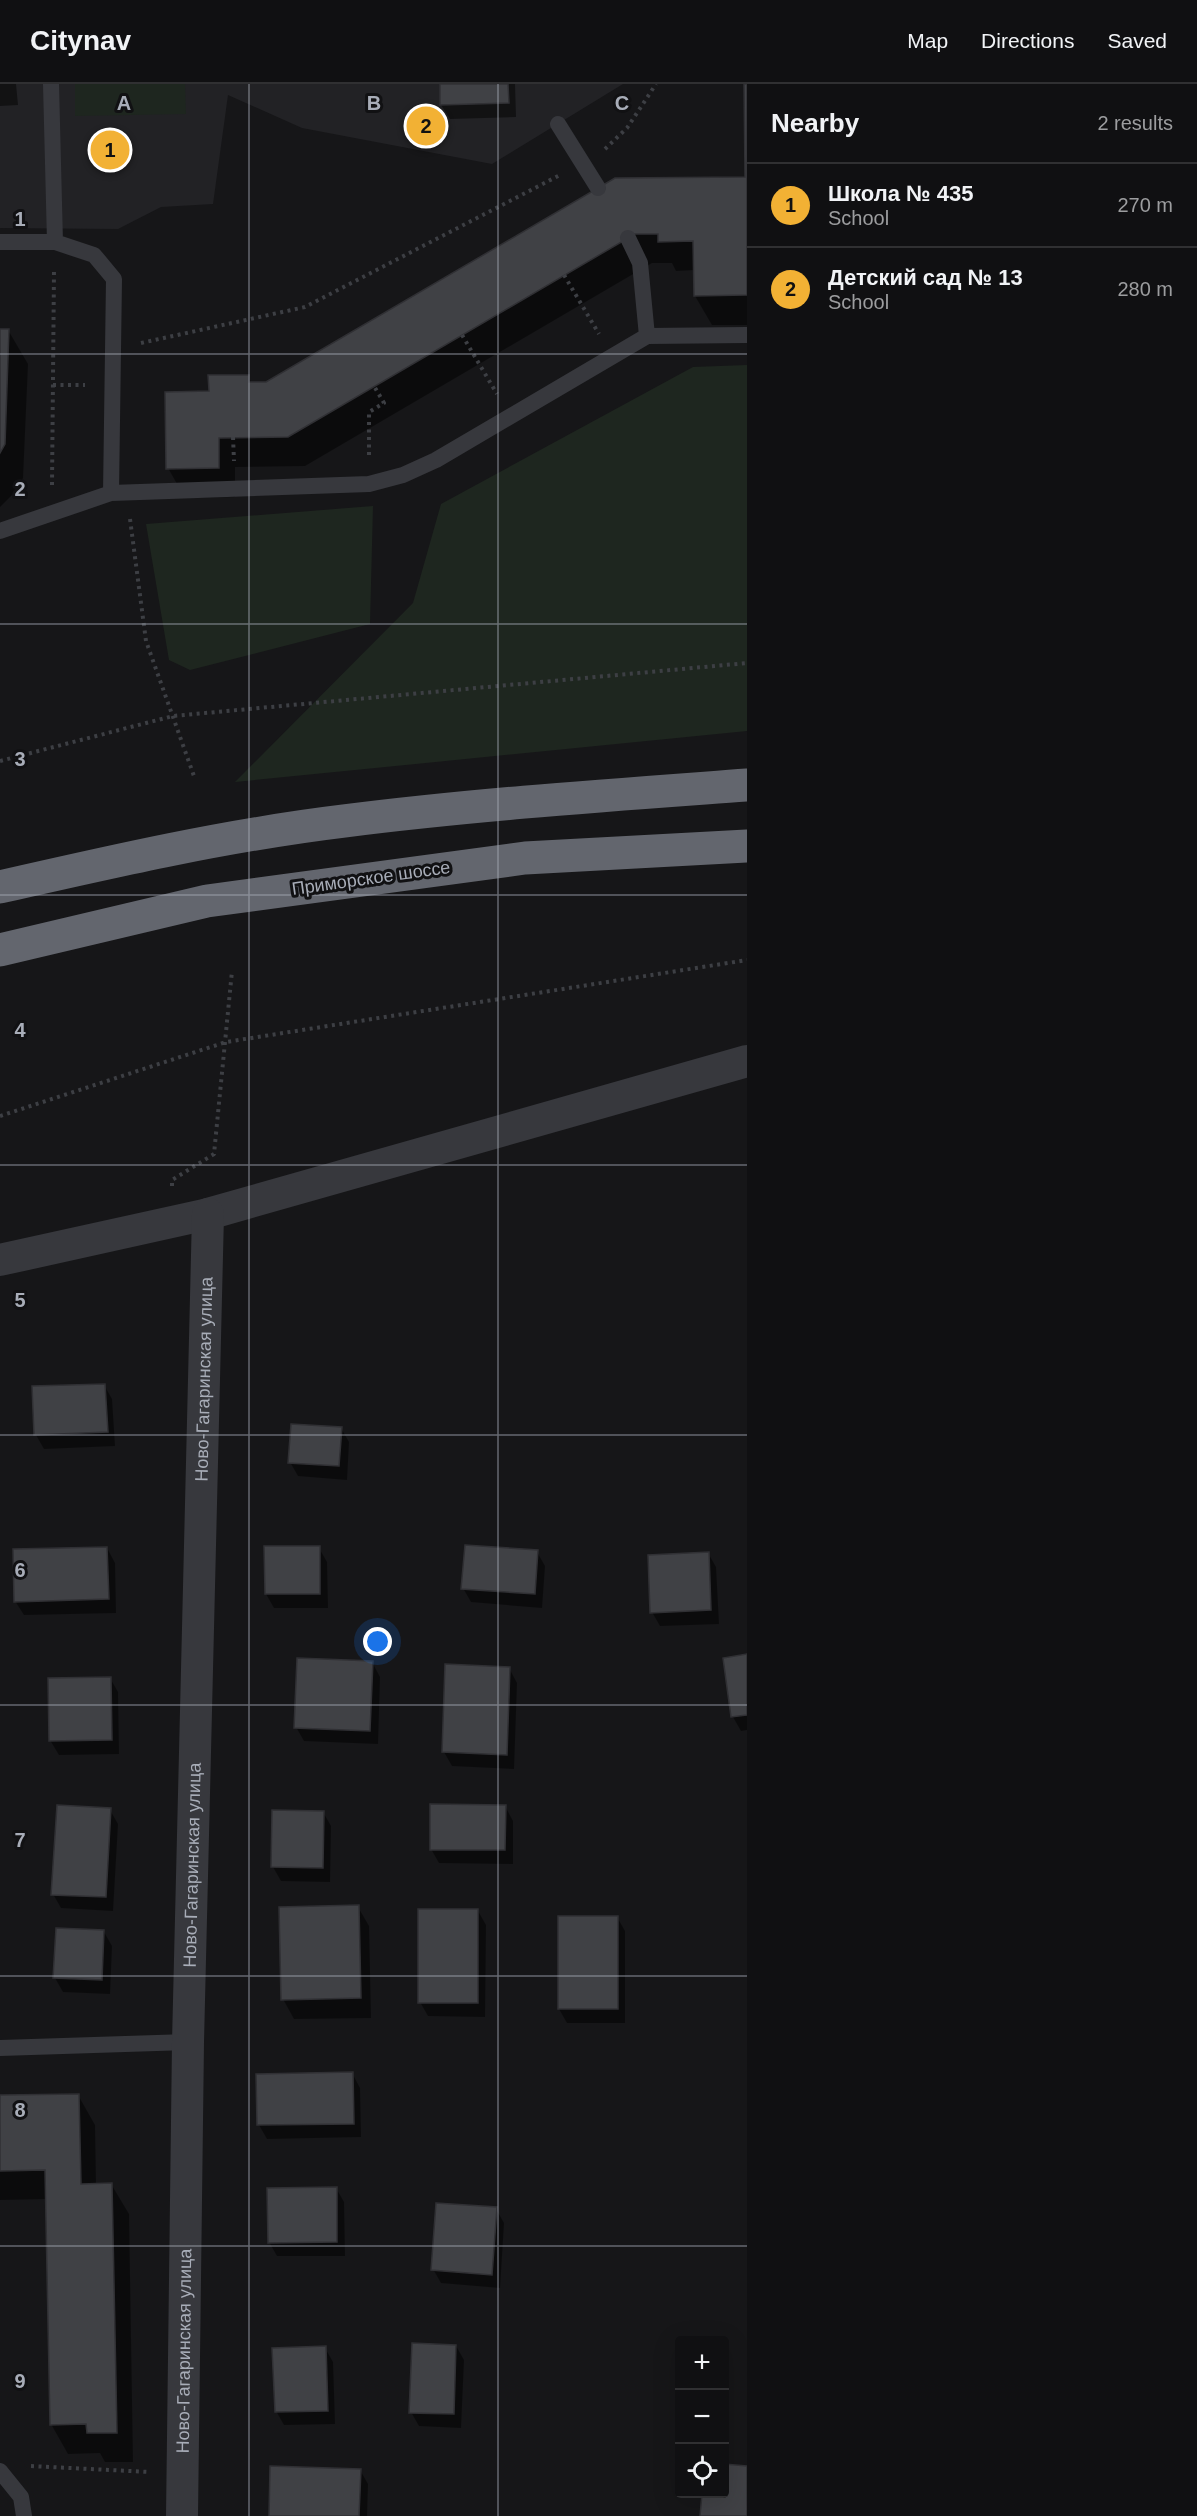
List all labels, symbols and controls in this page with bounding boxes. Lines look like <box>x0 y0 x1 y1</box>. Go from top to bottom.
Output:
text: Citynav <box>30 25 131 56</box>
text: Map <box>907 29 948 52</box>
text: Directions <box>981 29 1074 52</box>
text: Saved <box>1107 29 1167 52</box>
text: A <box>117 92 131 114</box>
text: B <box>367 92 381 114</box>
text: C <box>615 92 629 114</box>
pin: 2 <box>406 104 446 148</box>
text: Nearby <box>771 108 859 138</box>
text: 2 results <box>1097 112 1173 134</box>
pin: 1 <box>90 128 130 172</box>
text: Школа № 435 <box>828 181 973 206</box>
text: 1 <box>785 194 796 216</box>
text: 270 m <box>1117 194 1173 216</box>
text: School <box>828 207 889 229</box>
text: 1 <box>14 208 26 230</box>
text: Детский сад № 13 <box>828 265 1023 290</box>
text: 2 <box>785 278 796 300</box>
text: 280 m <box>1117 278 1173 300</box>
text: School <box>828 291 889 313</box>
text: 2 <box>14 478 26 500</box>
text: 3 <box>14 748 26 770</box>
street label: Приморское шоссе <box>290 857 452 899</box>
text: 4 <box>14 1019 26 1041</box>
street label: Ново-Гагаринская улица <box>192 1276 217 1482</box>
text: 5 <box>14 1289 26 1311</box>
text: 6 <box>14 1559 26 1581</box>
your location <box>363 1627 392 1656</box>
street label: Ново-Гагаринская улица <box>180 1761 205 1968</box>
text: 7 <box>14 1829 26 1851</box>
text: 8 <box>14 2099 26 2121</box>
street label: Ново-Гагаринская улица <box>173 2247 195 2454</box>
map controls <box>675 2336 729 2498</box>
button: + <box>675 2336 729 2390</box>
text: 9 <box>14 2370 26 2392</box>
button: − <box>675 2390 729 2444</box>
button: locate <box>675 2444 729 2498</box>

